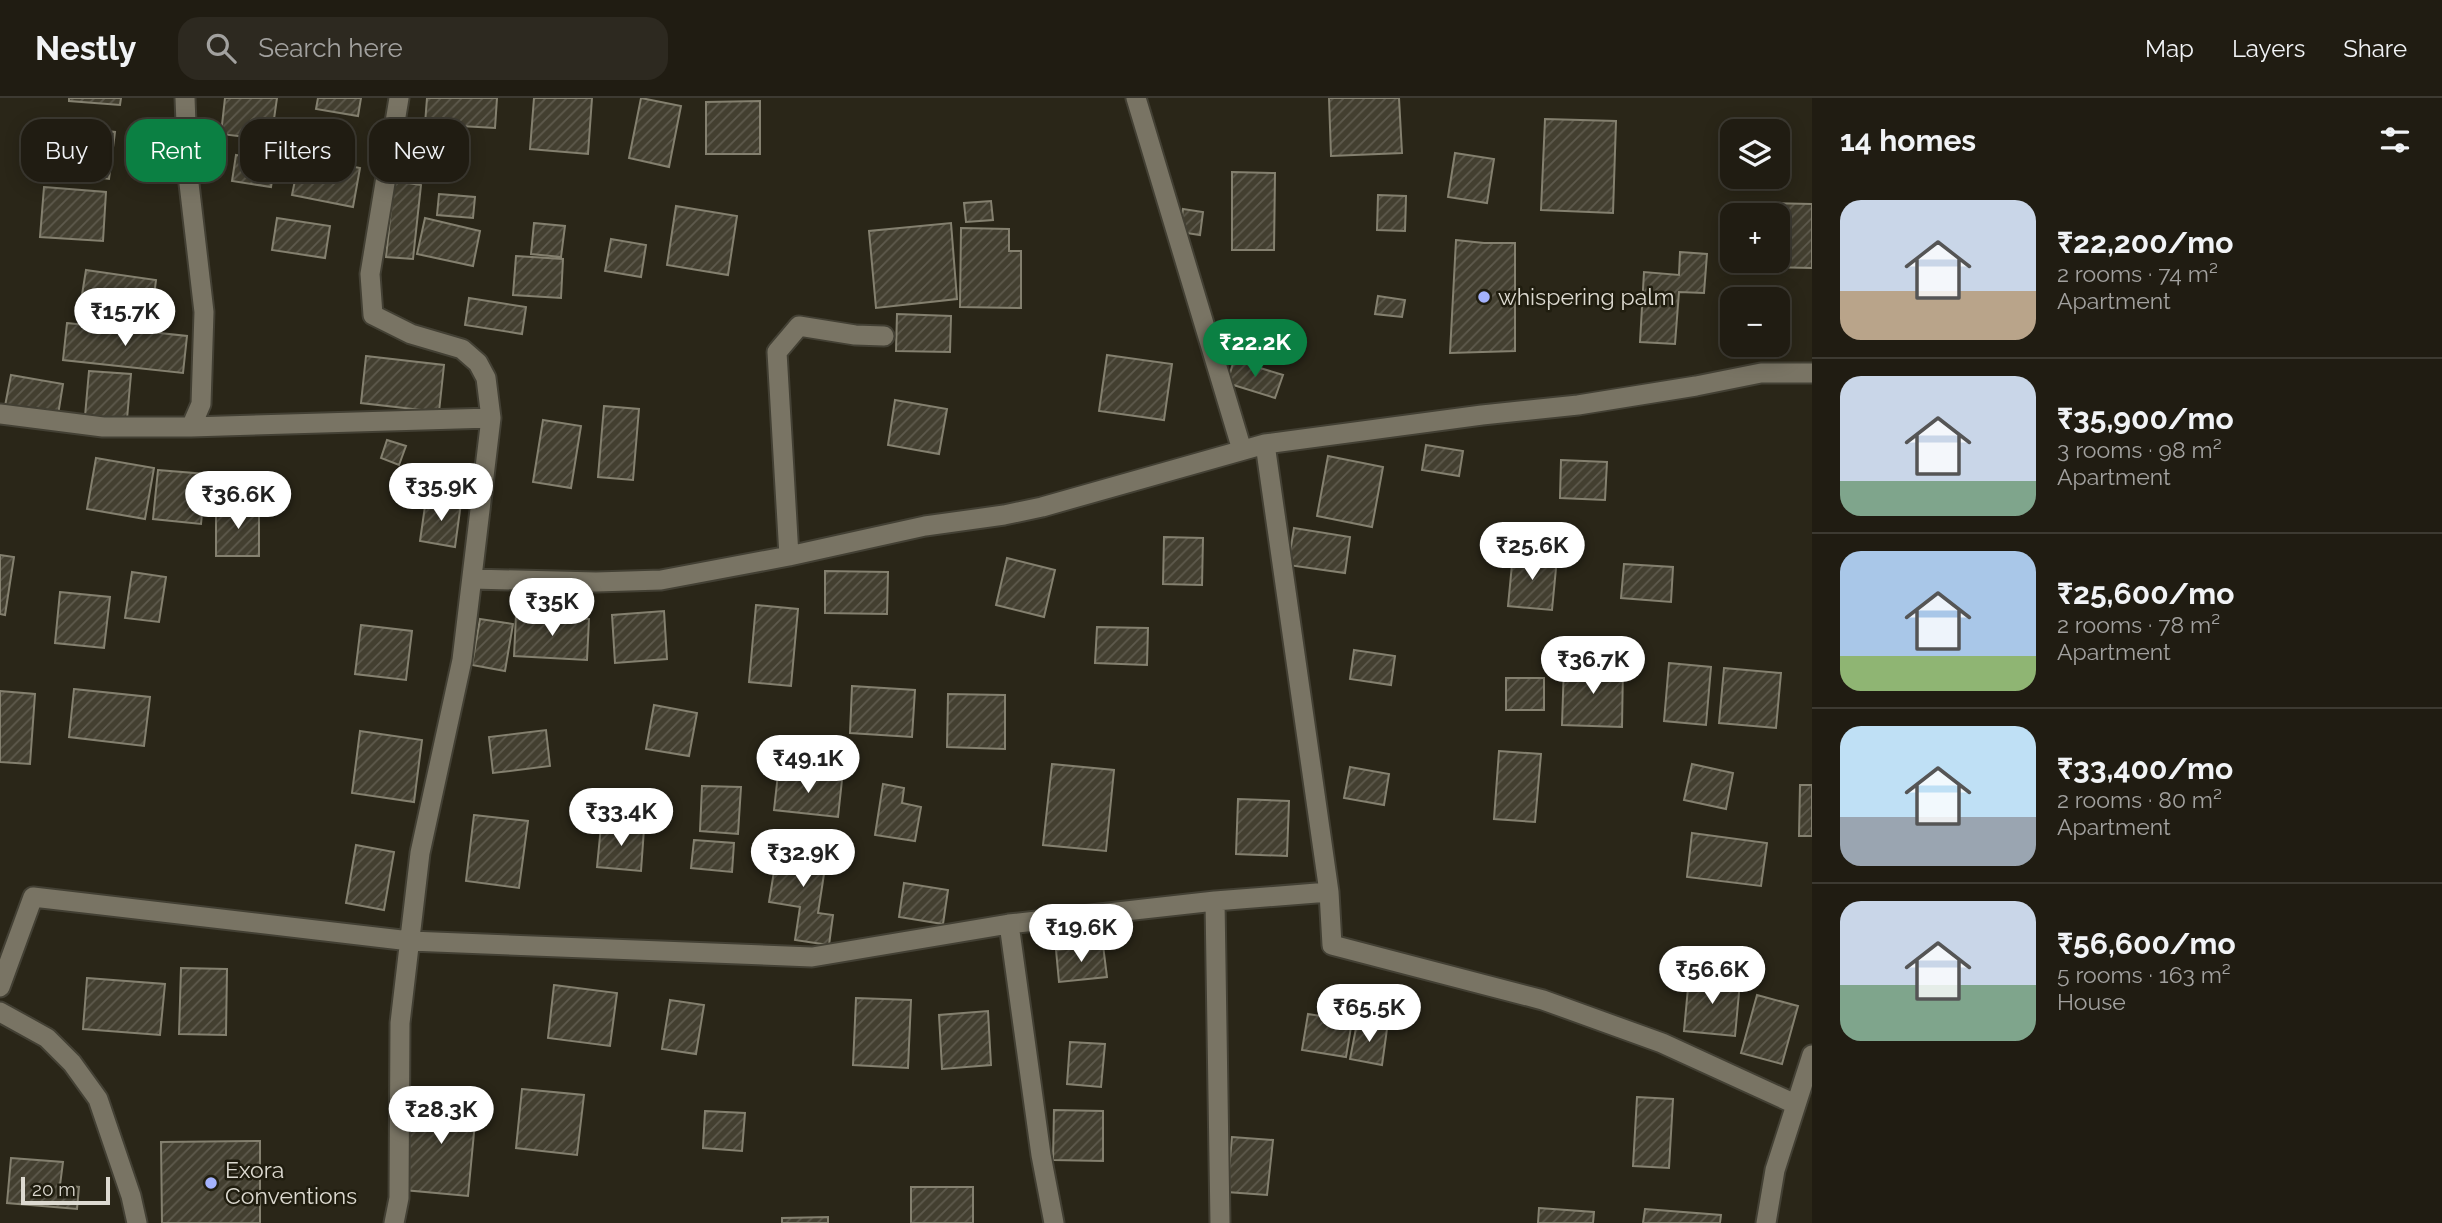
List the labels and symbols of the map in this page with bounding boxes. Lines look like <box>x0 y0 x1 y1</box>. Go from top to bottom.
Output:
place label: whispering palm <box>1498 283 1675 310</box>
pin: ₹15.7K <box>68 288 182 348</box>
marker: whispering palm <box>1476 289 1492 305</box>
pin: ₹22.2K <box>1198 320 1312 379</box>
pin: ₹35.9K <box>384 464 498 523</box>
pin: ₹36.6K <box>181 472 295 531</box>
pin: ₹25.6K <box>1475 522 1589 582</box>
pin: ₹35K <box>511 578 593 638</box>
pin: ₹36.7K <box>1536 636 1650 696</box>
pin: ₹49.1K <box>751 736 865 795</box>
pin: ₹33.4K <box>564 788 678 848</box>
pin: ₹32.9K <box>746 830 860 889</box>
pin: ₹19.6K <box>1024 904 1138 964</box>
pin: ₹56.6K <box>1655 946 1769 1006</box>
pin: ₹65.5K <box>1312 984 1426 1044</box>
pin: ₹28.3K <box>384 1086 498 1146</box>
place label: Exora Conventions <box>225 1156 357 1209</box>
scale bar <box>21 1174 110 1206</box>
marker: Exora Conventions <box>203 1175 219 1191</box>

